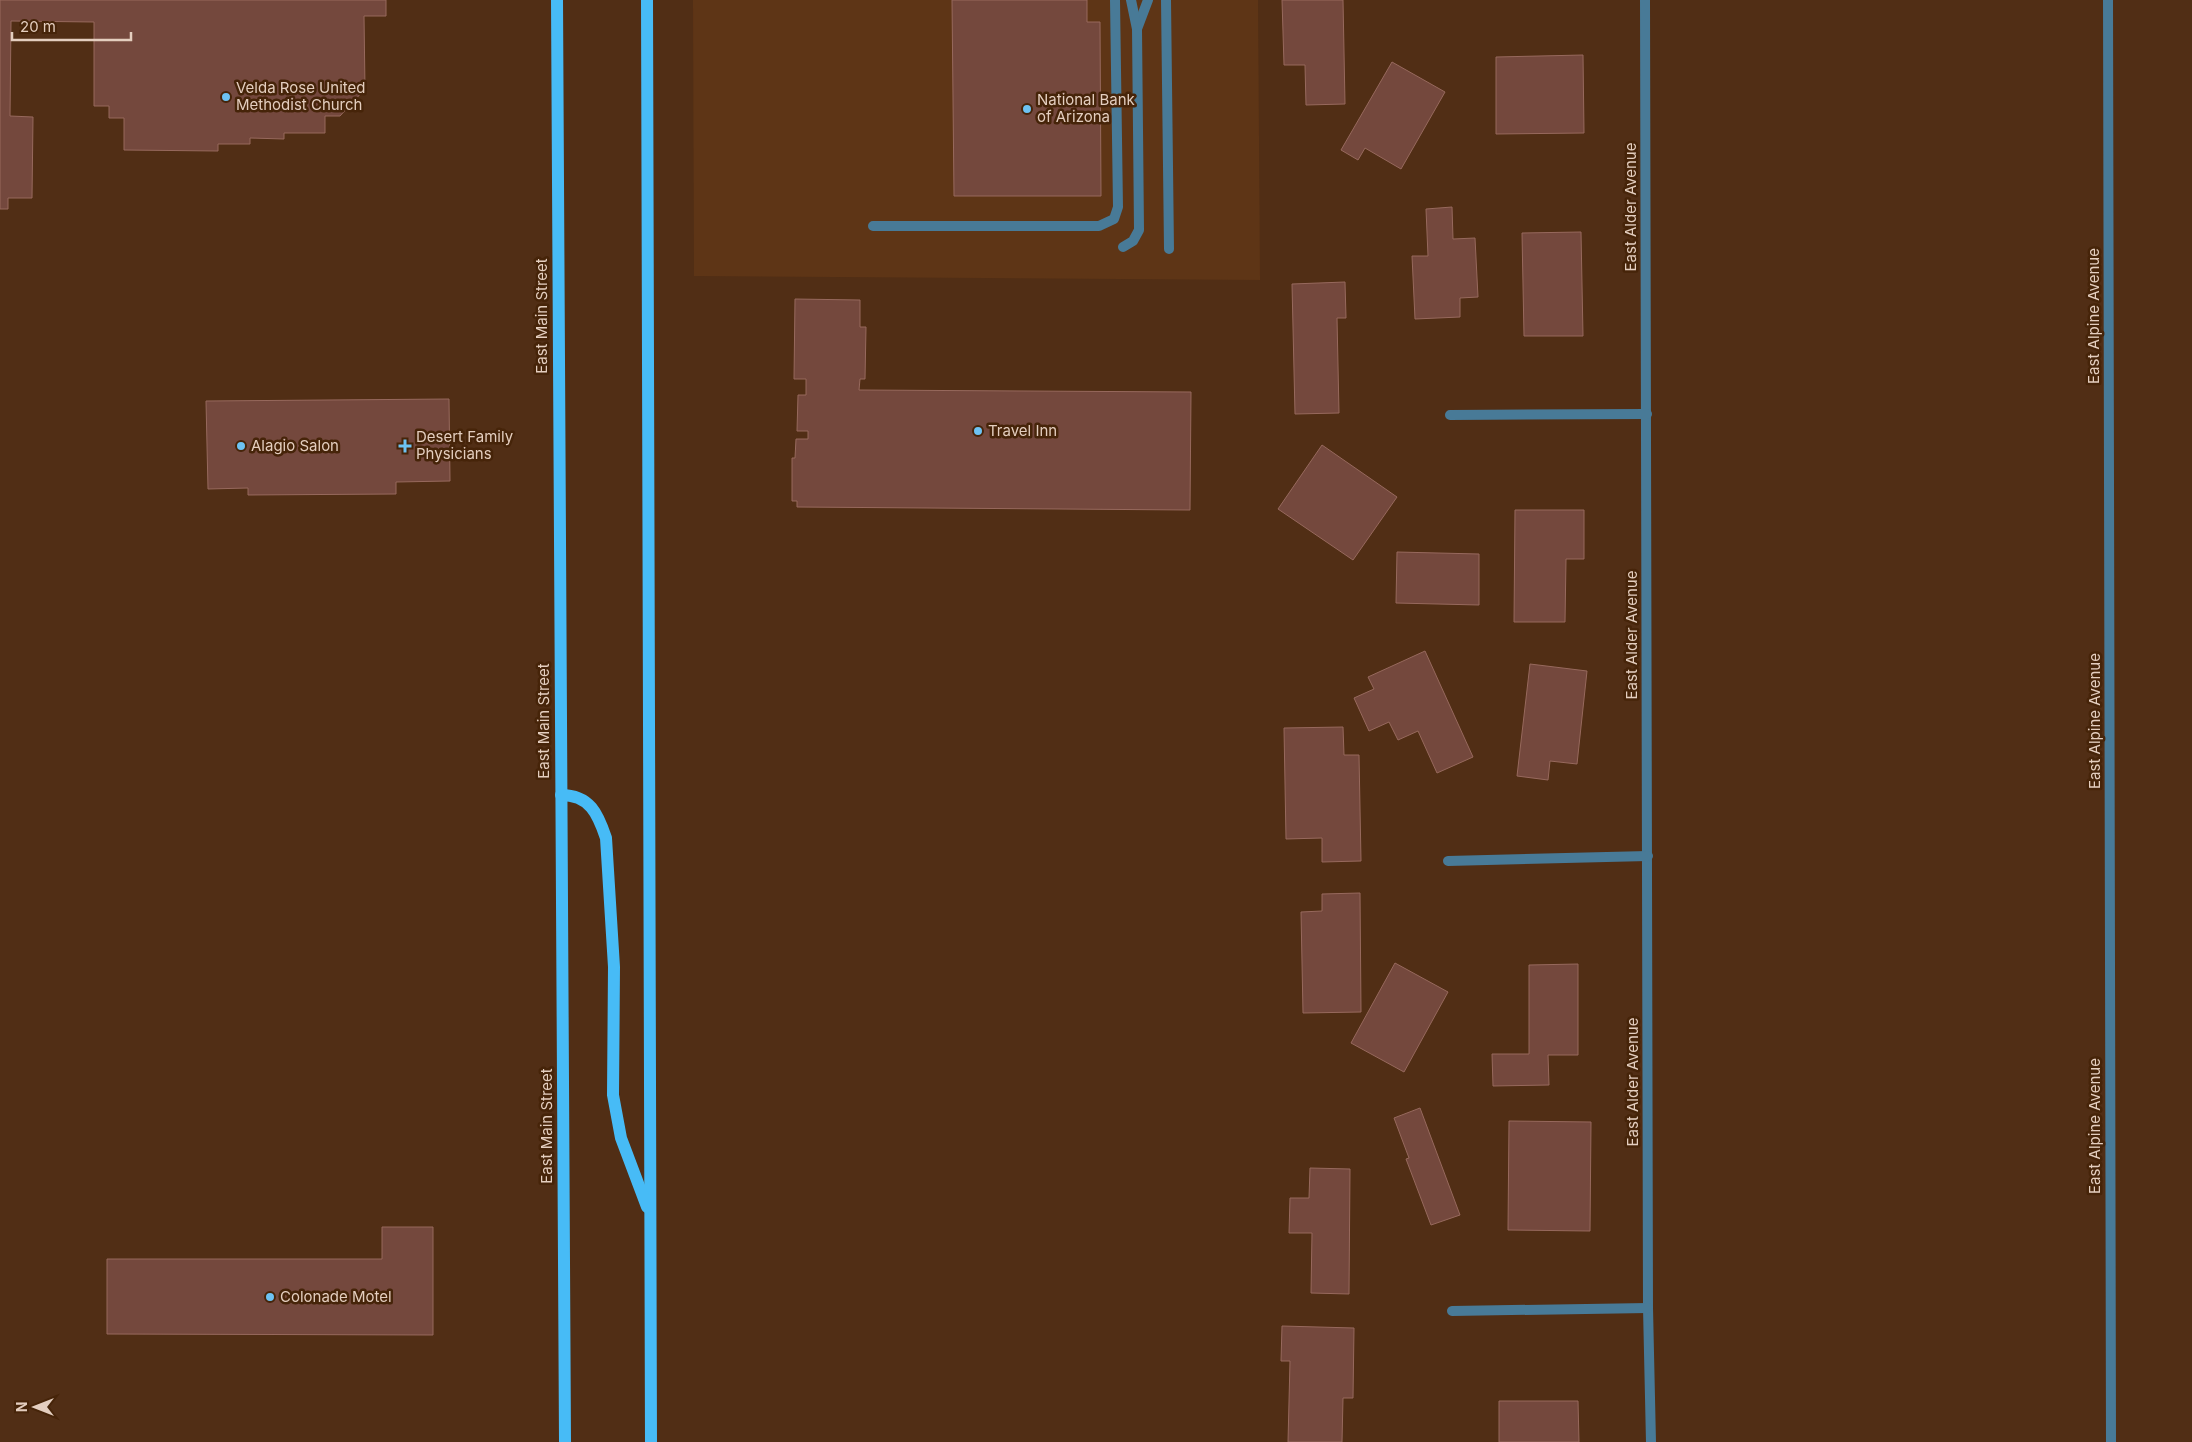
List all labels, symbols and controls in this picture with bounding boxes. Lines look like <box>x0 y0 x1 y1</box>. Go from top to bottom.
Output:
scale bar <box>12 10 131 42</box>
text: 20 m <box>20 17 56 36</box>
place label: Velda Rose United Methodist Church <box>236 78 365 114</box>
place label: National Bank of Arizona <box>1037 90 1135 126</box>
marker: Velda Rose United Methodist Church <box>220 91 232 103</box>
marker: National Bank of Arizona <box>1021 103 1033 115</box>
street label: East Alder Avenue <box>1621 143 1640 271</box>
street label: East Alpine Avenue <box>2084 248 2103 384</box>
street label: East Main Street <box>532 258 551 374</box>
place label: Travel Inn <box>988 421 1057 440</box>
marker: Travel Inn <box>972 425 984 437</box>
place label: Desert Family Physicians <box>416 427 514 463</box>
place label: Alagio Salon <box>251 436 339 455</box>
marker: Desert Family Physicians <box>398 439 412 453</box>
marker: Alagio Salon <box>235 440 247 452</box>
street label: East Alder Avenue <box>1622 571 1641 699</box>
street label: East Alpine Avenue <box>2085 653 2104 789</box>
street label: East Main Street <box>534 663 553 779</box>
street label: East Alder Avenue <box>1623 1018 1642 1146</box>
street label: East Alpine Avenue <box>2085 1058 2104 1194</box>
street label: East Main Street <box>537 1068 556 1184</box>
place label: Colonade Motel <box>280 1287 392 1306</box>
marker: Colonade Motel <box>264 1291 276 1303</box>
north arrow <box>10 1382 60 1432</box>
text: N <box>13 1402 30 1412</box>

